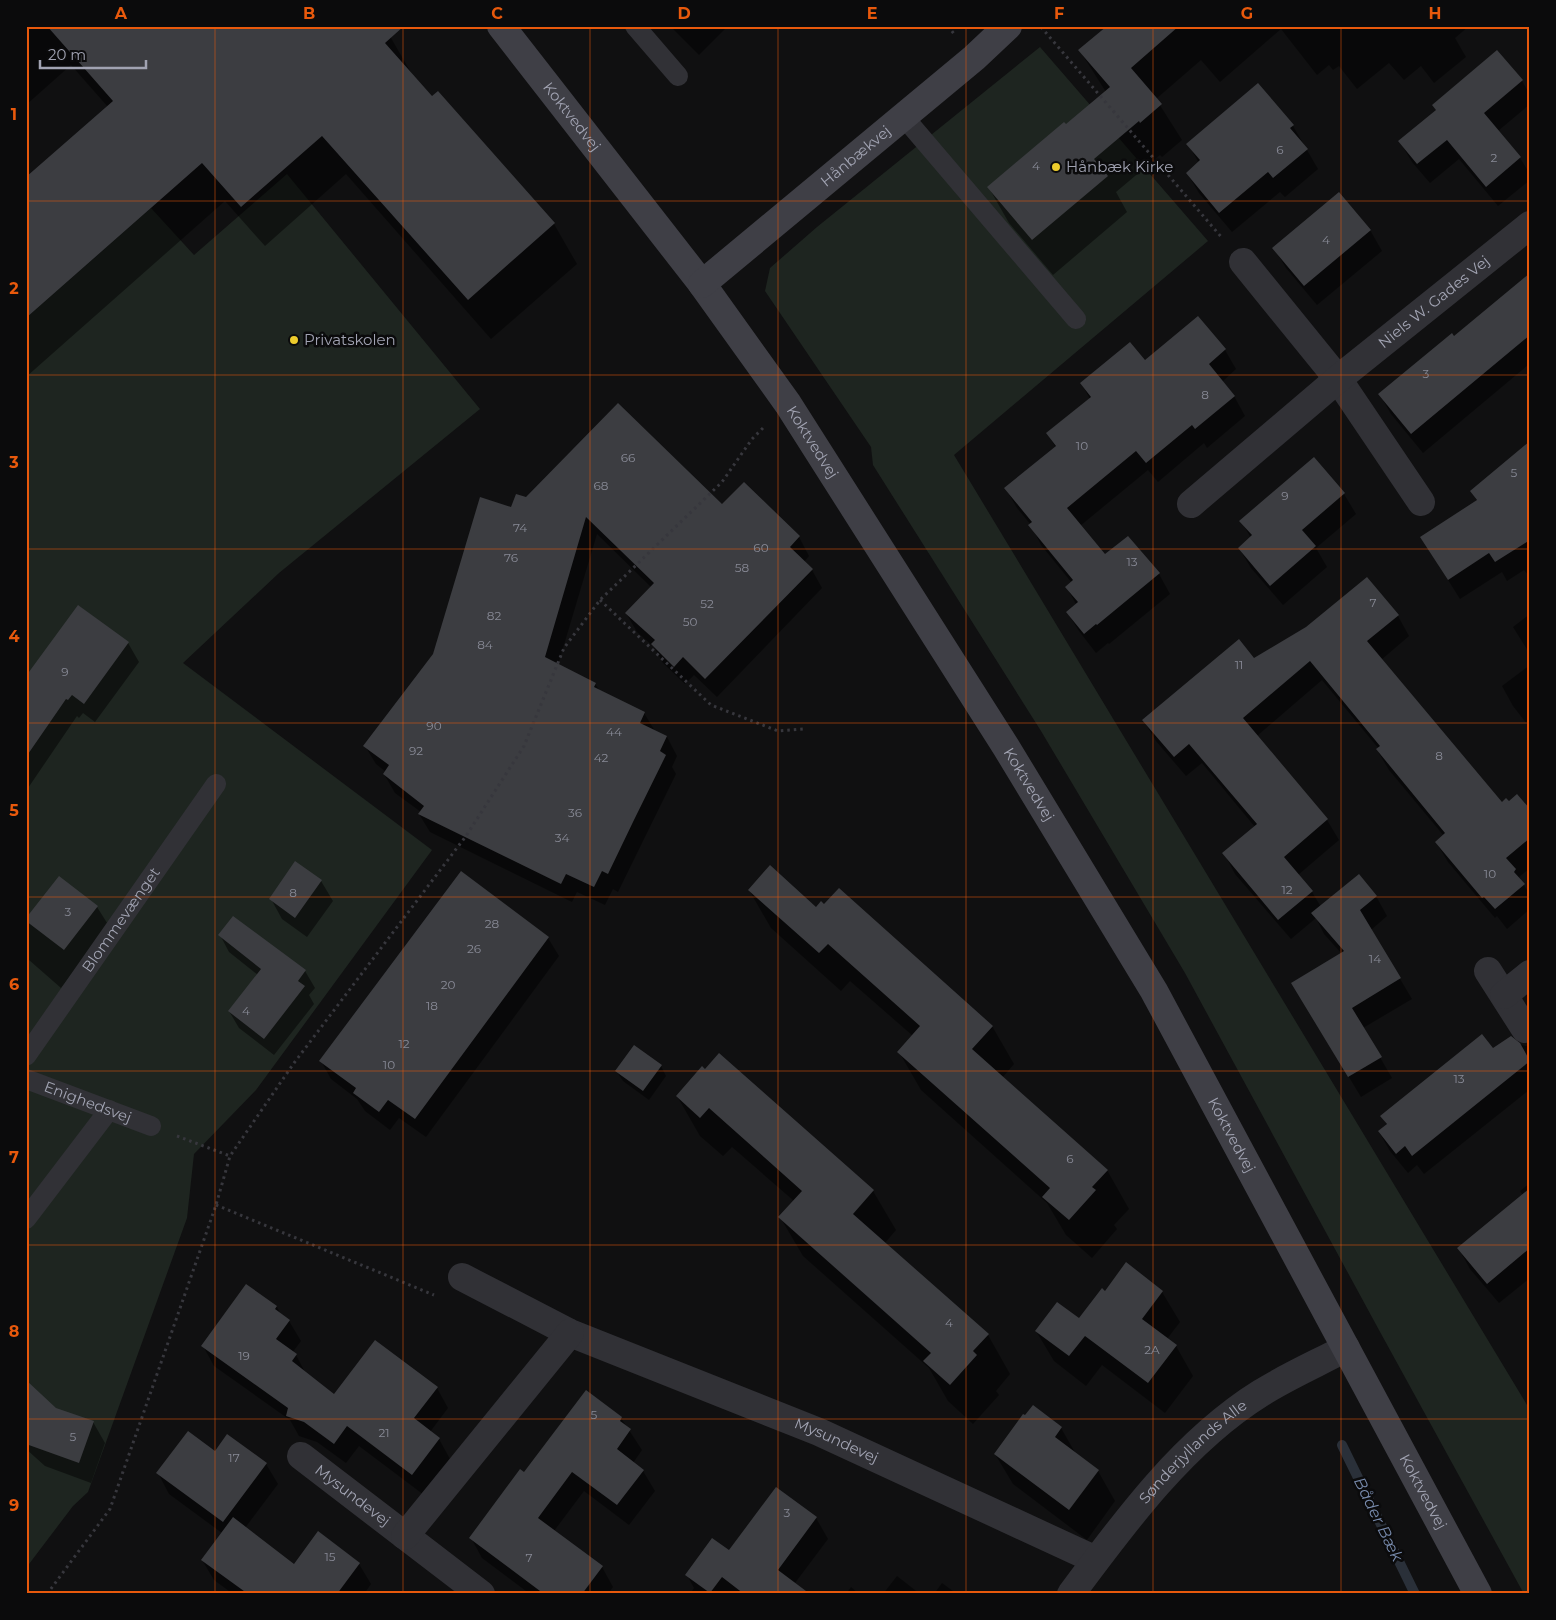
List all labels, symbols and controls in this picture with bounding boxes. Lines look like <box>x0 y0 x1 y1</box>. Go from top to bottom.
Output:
text: A <box>114 4 128 23</box>
text: B <box>303 4 315 23</box>
text: C <box>491 4 503 23</box>
text: D <box>677 4 691 23</box>
text: E <box>867 4 877 23</box>
text: F <box>1054 4 1064 23</box>
text: G <box>1241 4 1253 23</box>
text: H <box>1429 4 1441 23</box>
scale bar <box>40 38 146 70</box>
text: 20 m <box>48 45 86 64</box>
street label: Koktvedvej <box>539 78 605 155</box>
text: 1 <box>11 105 17 124</box>
street label: Hånbækvej <box>816 121 895 190</box>
house number: 6 <box>1276 142 1284 157</box>
house number: 2 <box>1491 150 1498 165</box>
place label: Hånbæk Kirke <box>1066 157 1173 176</box>
house number: 4 <box>1032 158 1040 173</box>
marker: Hånbæk Kirke <box>1050 161 1062 173</box>
house number: 4 <box>1322 232 1330 247</box>
street label: Niels W. Gades Vej <box>1374 251 1493 352</box>
text: 2 <box>9 279 19 298</box>
place label: Privatskolen <box>304 330 396 349</box>
marker: Privatskolen <box>288 334 300 346</box>
house number: 3 <box>1423 366 1430 381</box>
house number: 8 <box>1201 387 1209 402</box>
street label: Koktvedvej <box>783 402 843 482</box>
house number: 10 <box>1076 438 1088 453</box>
house number: 66 <box>621 450 635 465</box>
text: 3 <box>8 453 19 472</box>
house number: 5 <box>1511 465 1518 480</box>
house number: 68 <box>594 478 609 493</box>
house number: 9 <box>1281 488 1289 503</box>
house number: 74 <box>513 520 527 535</box>
house number: 60 <box>753 540 769 555</box>
house number: 76 <box>504 550 518 565</box>
house number: 13 <box>1126 554 1138 569</box>
house number: 58 <box>735 560 750 575</box>
house number: 7 <box>1369 595 1377 610</box>
house number: 52 <box>700 596 714 611</box>
house number: 82 <box>487 608 501 623</box>
house number: 50 <box>683 614 697 629</box>
text: 4 <box>8 627 20 646</box>
house number: 84 <box>477 637 493 652</box>
house number: 11 <box>1235 657 1243 672</box>
house number: 9 <box>61 664 69 679</box>
house number: 90 <box>426 718 442 733</box>
house number: 44 <box>606 724 622 739</box>
house number: 92 <box>409 743 423 758</box>
street label: Koktvedvej <box>1000 744 1059 825</box>
house number: 8 <box>1435 748 1443 763</box>
house number: 42 <box>594 750 609 765</box>
text: 5 <box>9 801 19 820</box>
house number: 36 <box>568 805 582 820</box>
house number: 34 <box>555 830 569 845</box>
street label: Blommevænget <box>77 863 164 976</box>
house number: 10 <box>1484 866 1496 881</box>
house number: 12 <box>1281 882 1293 897</box>
house number: 8 <box>289 885 297 900</box>
house number: 3 <box>65 904 72 919</box>
house number: 28 <box>485 916 500 931</box>
house number: 26 <box>467 941 481 956</box>
house number: 14 <box>1369 951 1381 966</box>
text: 6 <box>9 975 19 994</box>
house number: 20 <box>441 977 455 992</box>
house number: 18 <box>426 998 438 1013</box>
house number: 4 <box>242 1003 250 1018</box>
house number: 12 <box>398 1036 410 1051</box>
house number: 10 <box>383 1057 395 1072</box>
house number: 13 <box>1453 1071 1465 1086</box>
street label: Enighedsvej <box>42 1077 134 1127</box>
street label: Koktvedvej <box>1204 1094 1260 1176</box>
text: 7 <box>9 1148 19 1167</box>
house number: 6 <box>1066 1151 1074 1166</box>
house number: 4 <box>945 1315 953 1330</box>
text: 8 <box>9 1322 19 1341</box>
house number: 2A <box>1144 1342 1160 1357</box>
house number: 19 <box>238 1348 250 1363</box>
street label: Sønderjyllands Alle <box>1135 1395 1250 1507</box>
house number: 5 <box>591 1407 598 1422</box>
street label: Mysundevej <box>792 1413 882 1467</box>
house number: 21 <box>378 1425 390 1440</box>
house number: 5 <box>70 1429 77 1444</box>
house number: 17 <box>228 1450 240 1465</box>
street label: Koktvedvej <box>1396 1451 1451 1533</box>
street label: Mysundevej <box>311 1460 394 1530</box>
water label: Båder Bæk <box>1350 1474 1408 1566</box>
text: 9 <box>9 1496 19 1515</box>
house number: 3 <box>784 1505 791 1520</box>
house number: 15 <box>324 1549 336 1564</box>
house number: 7 <box>525 1550 533 1565</box>

